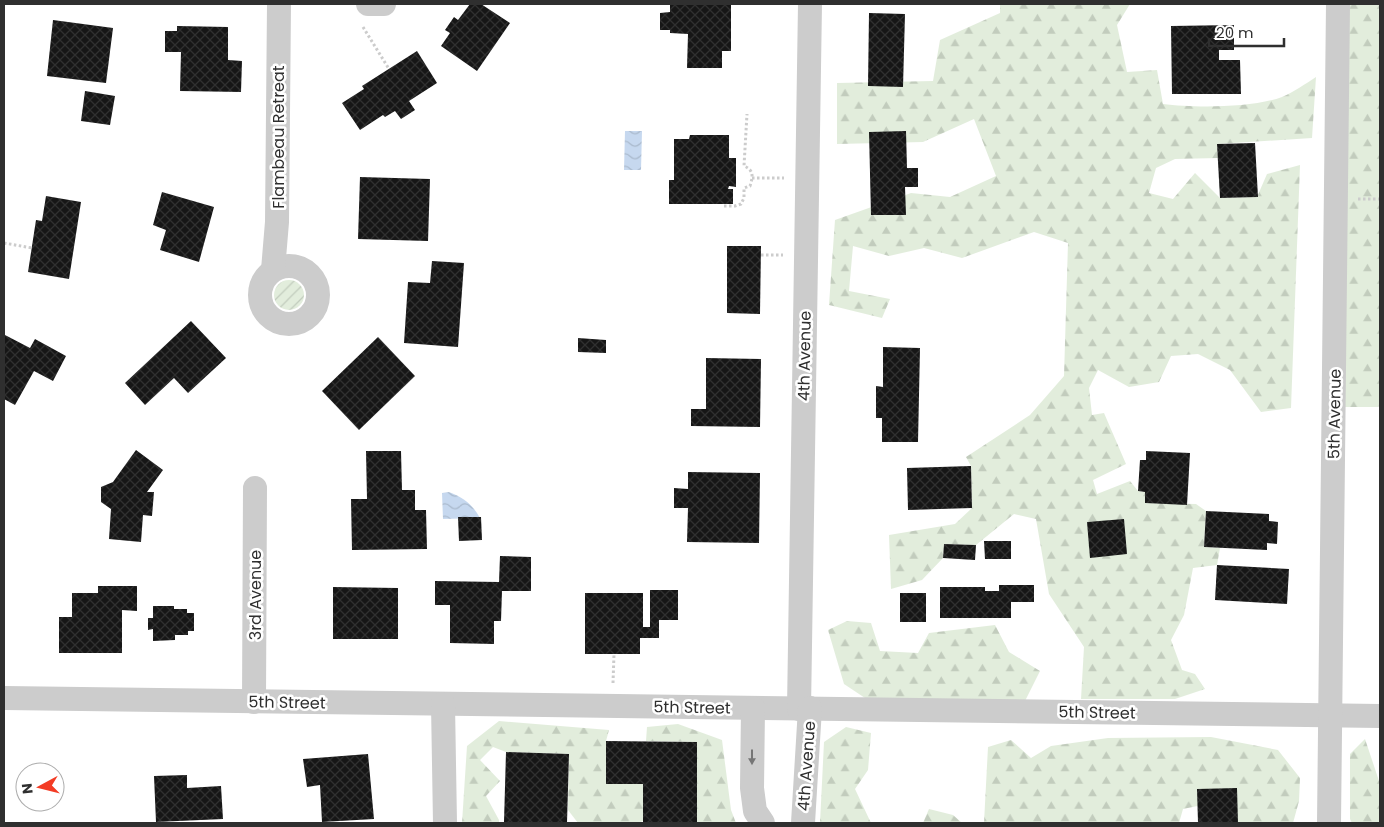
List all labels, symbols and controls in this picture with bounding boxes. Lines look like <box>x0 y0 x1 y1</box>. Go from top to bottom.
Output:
scale bar <box>1209 15 1284 47</box>
text: 20 m <box>1216 22 1254 43</box>
street label: Flambeau Retreat <box>267 65 290 209</box>
street label: 4th Avenue <box>792 310 817 401</box>
street label: 5th Avenue <box>1322 369 1347 459</box>
street label: 3rd Avenue <box>244 550 267 640</box>
street label: 5th Street <box>248 690 326 715</box>
street label: 5th Street <box>653 695 731 720</box>
street label: 5th Street <box>1058 700 1136 725</box>
street label: 4th Avenue <box>792 720 821 812</box>
one-way arrow <box>748 749 756 765</box>
north arrow <box>15 762 65 812</box>
text: N <box>17 782 38 795</box>

